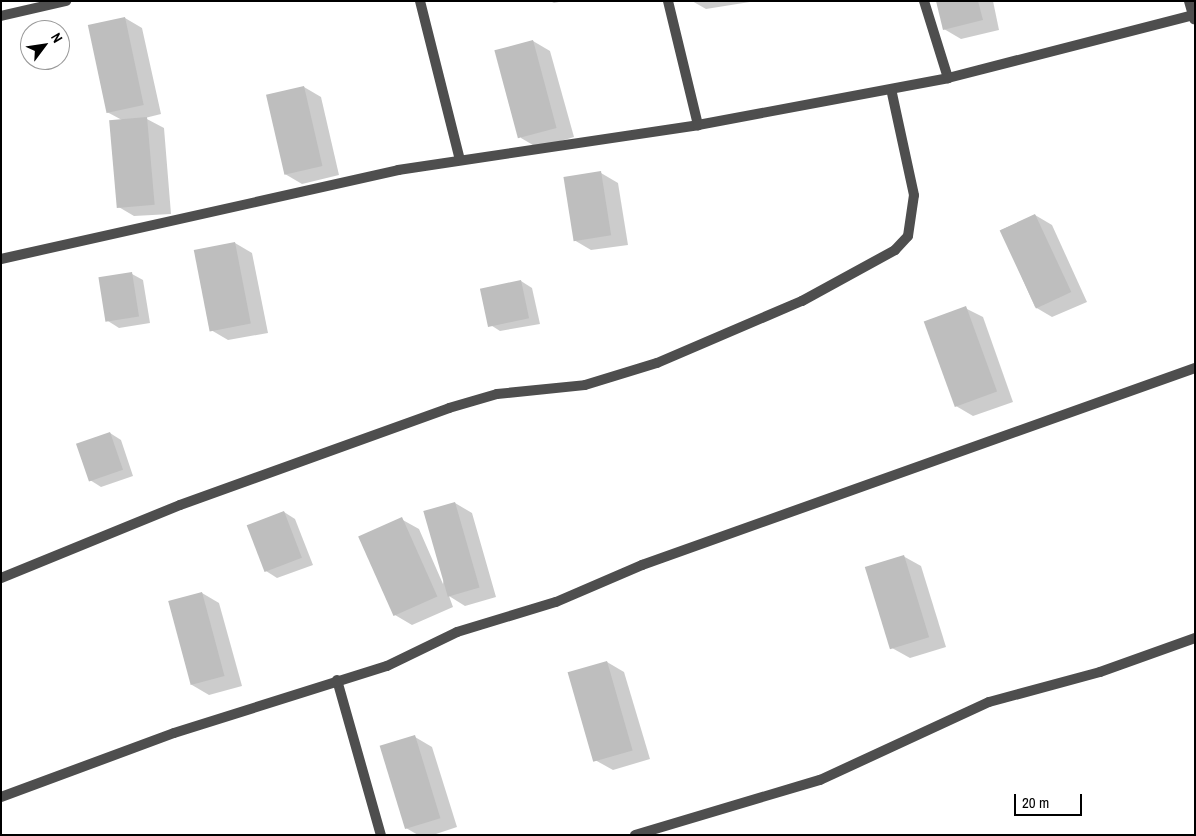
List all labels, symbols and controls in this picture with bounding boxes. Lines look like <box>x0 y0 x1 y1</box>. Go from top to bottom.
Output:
north arrow <box>20 20 70 70</box>
text: N <box>47 30 67 46</box>
scale bar <box>1016 784 1084 816</box>
text: 20 m <box>1022 792 1049 813</box>

